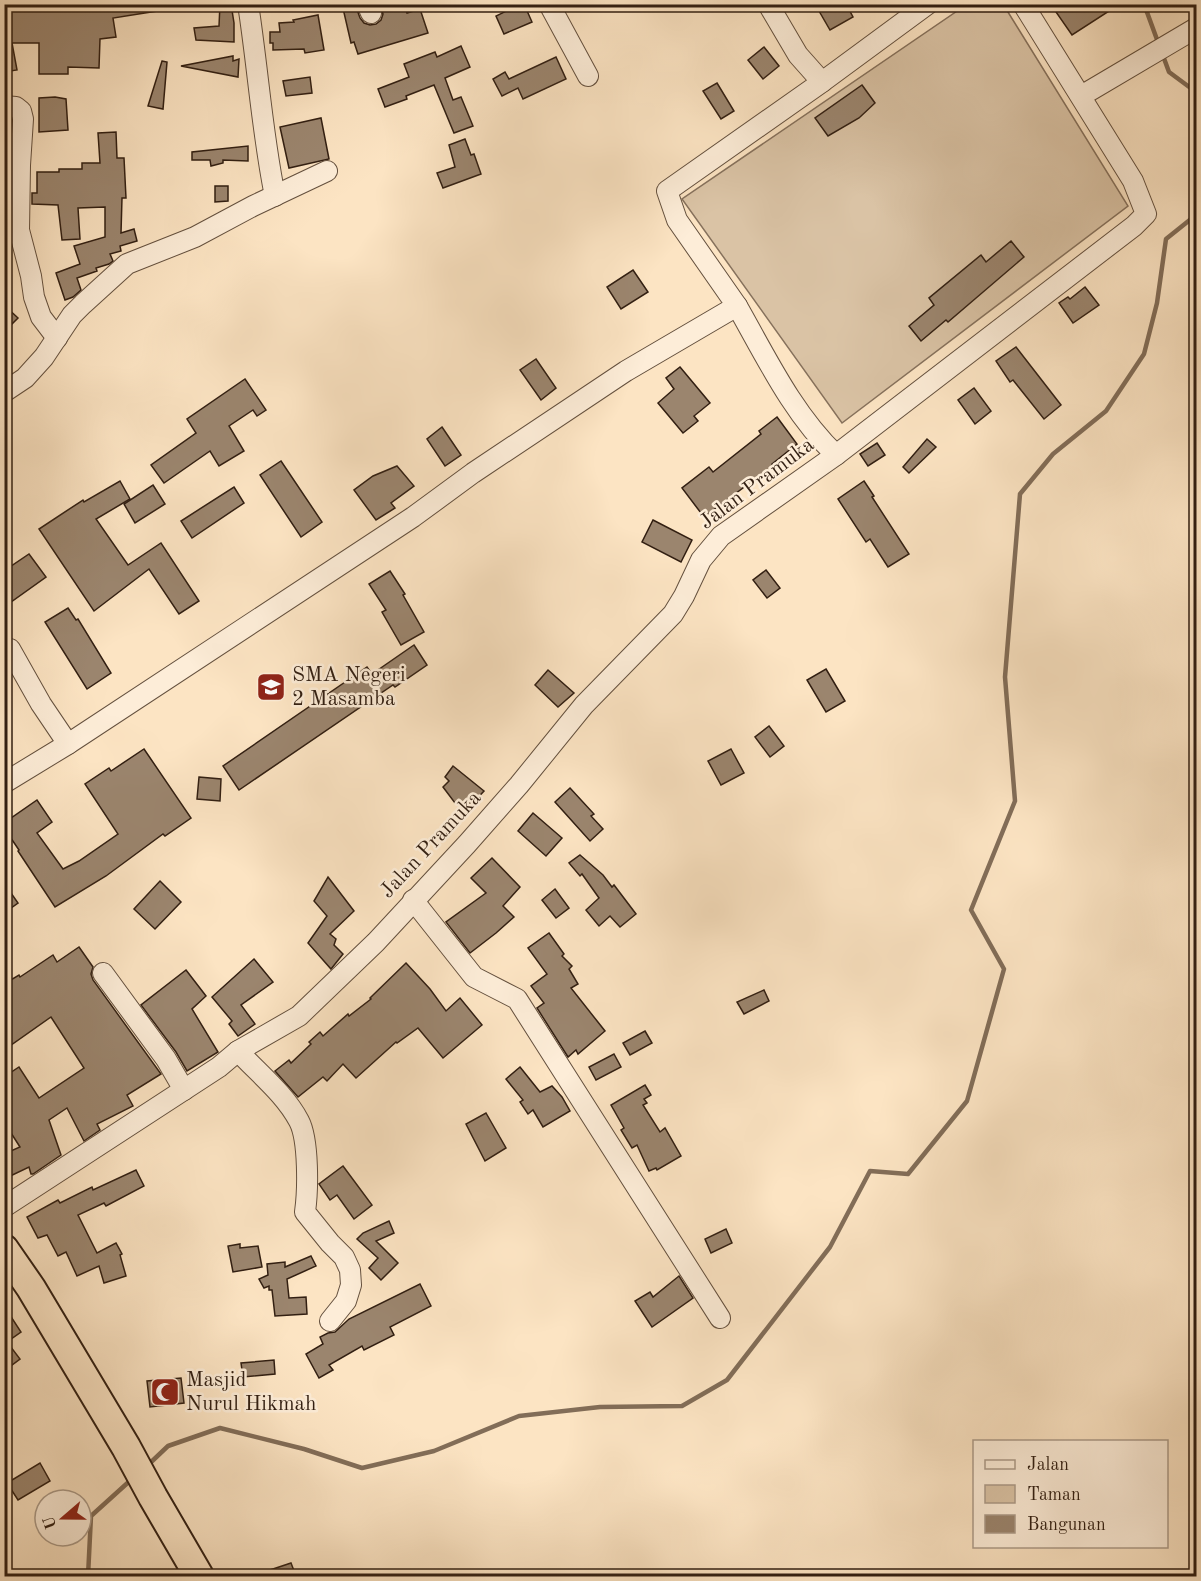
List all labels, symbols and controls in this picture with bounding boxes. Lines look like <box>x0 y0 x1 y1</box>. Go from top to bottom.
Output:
street label: Jalan Pramuka <box>696 434 818 534</box>
place label: SMA Negeri 2 Masamba <box>292 665 406 710</box>
school or university icon: SMA Negeri 2 Masamba <box>255 671 287 703</box>
street label: Jalan Pramuka <box>376 788 486 902</box>
place label: Masjid Nurul Hikmah <box>186 1370 316 1415</box>
mosque icon: Masjid Nurul Hikmah <box>149 1376 181 1408</box>
legend <box>973 1440 1168 1548</box>
text: Jalan <box>1027 1456 1069 1474</box>
text: Taman <box>1027 1486 1081 1504</box>
north arrow <box>33 1488 93 1548</box>
text: U <box>41 1513 60 1531</box>
text: Bangunan <box>1027 1516 1106 1534</box>

